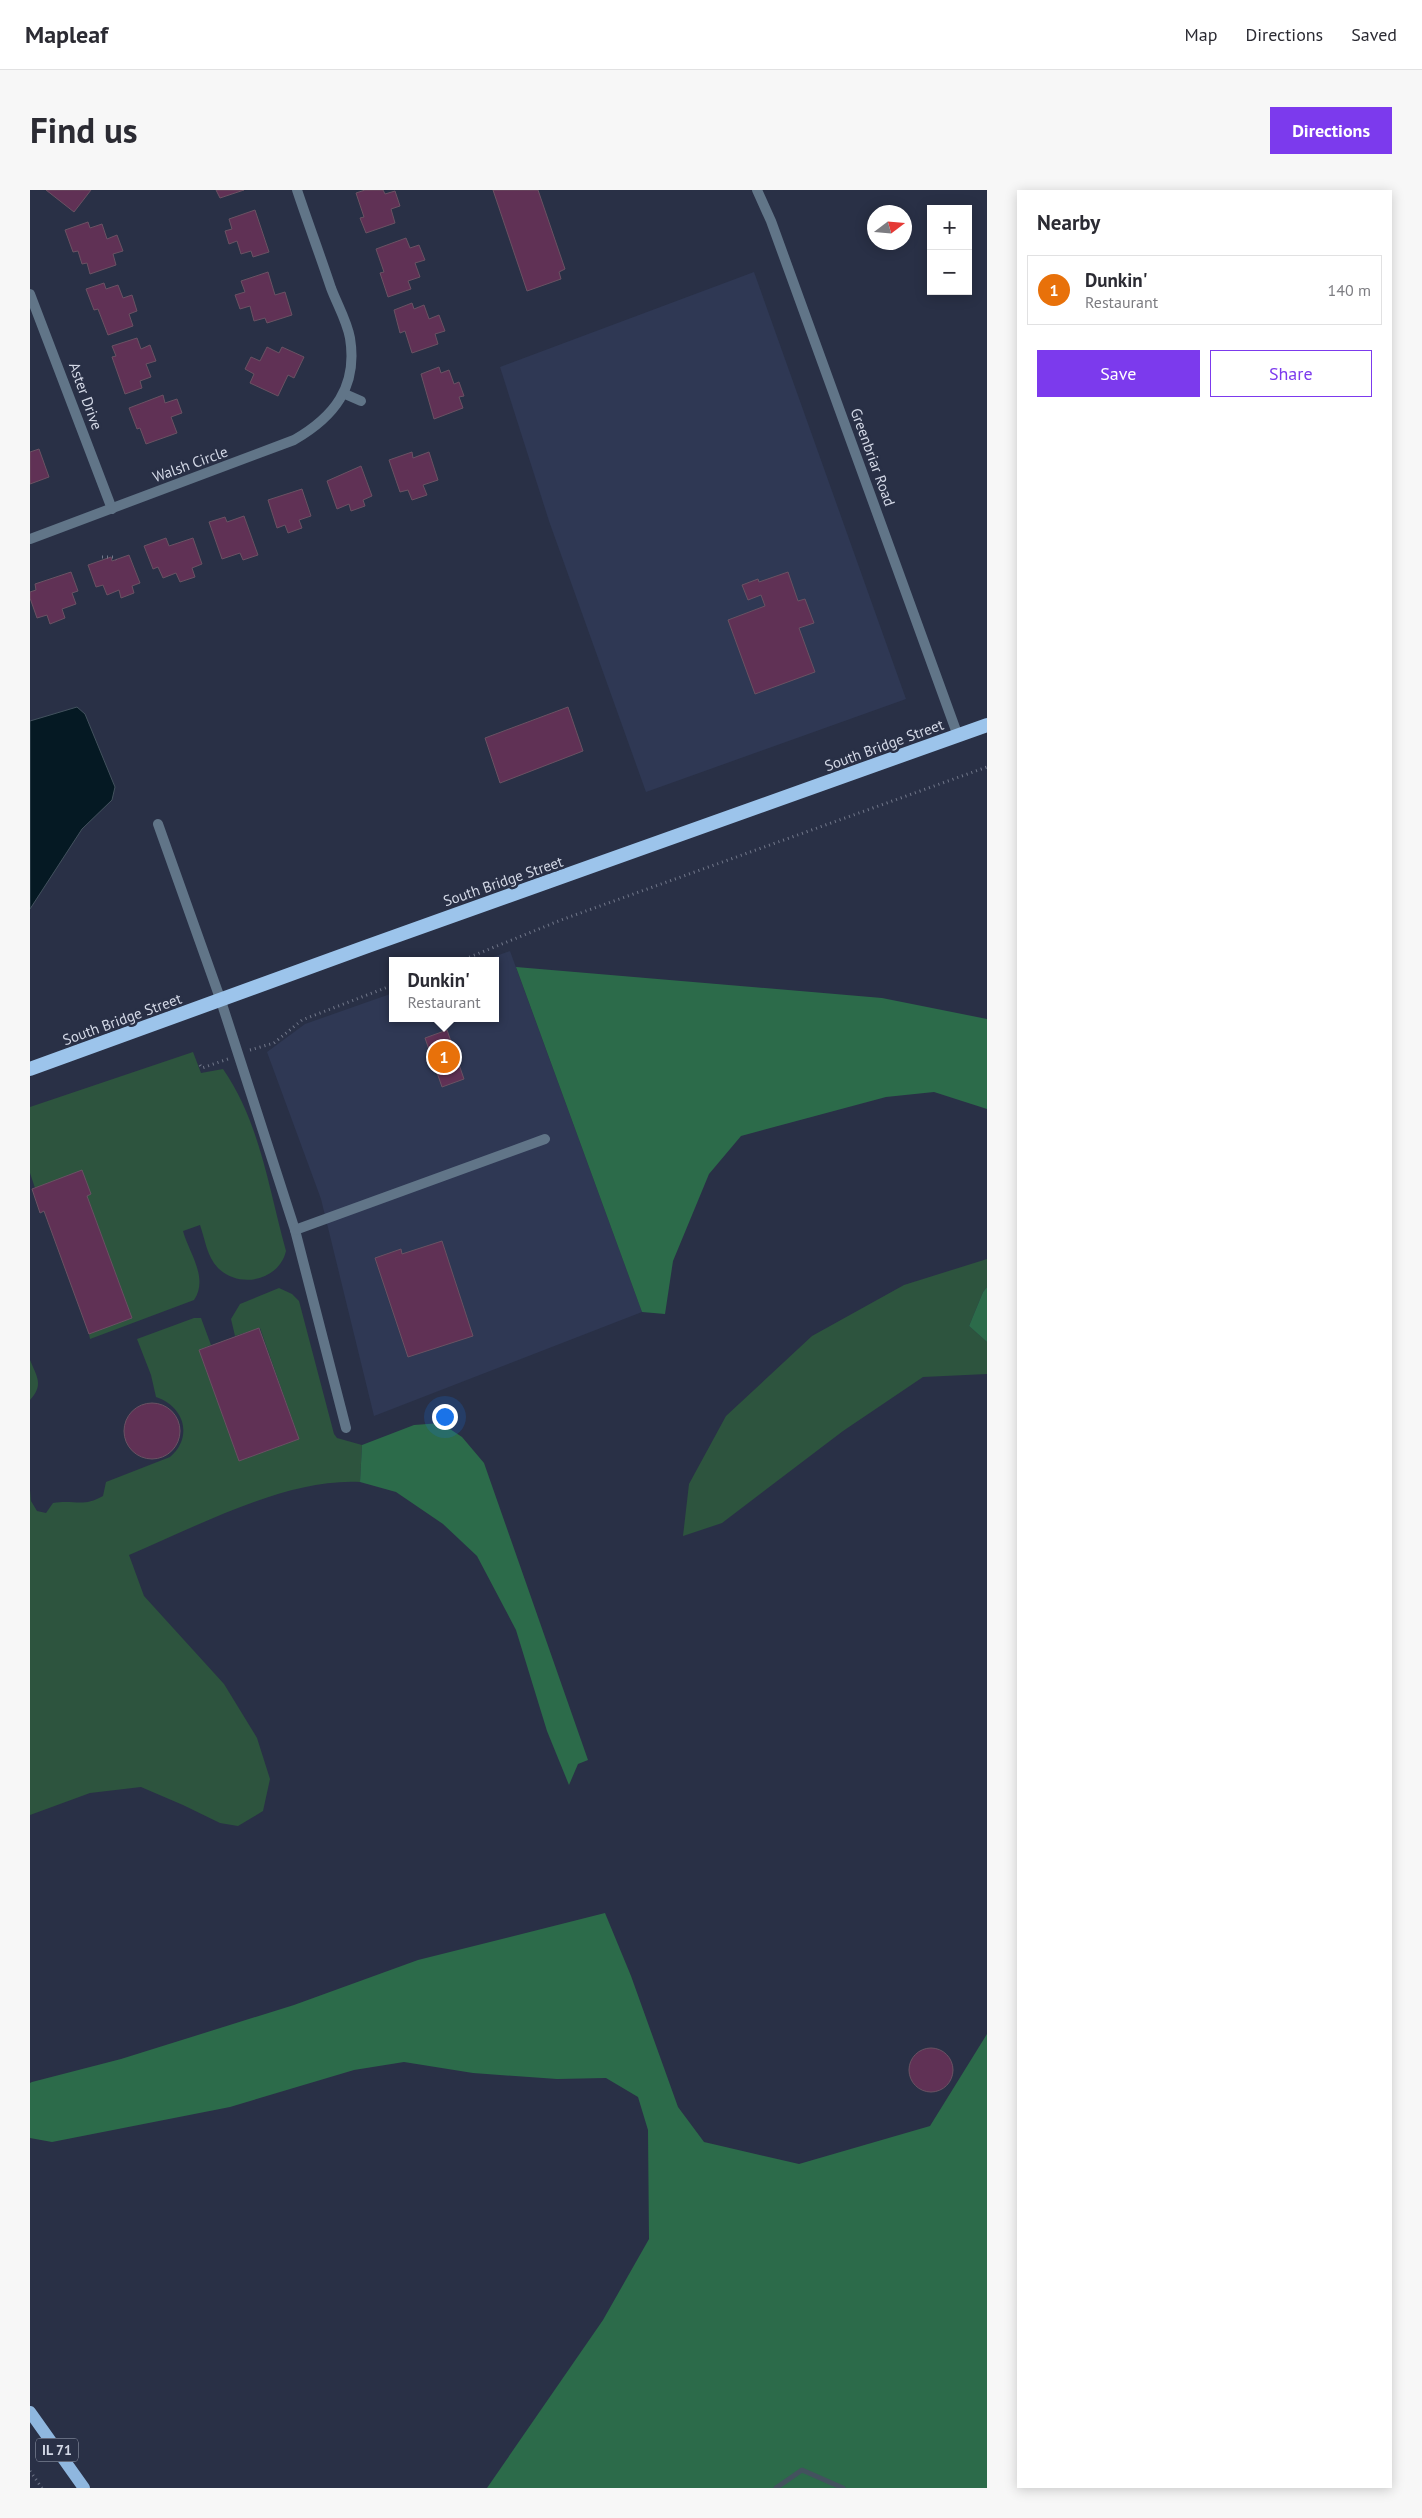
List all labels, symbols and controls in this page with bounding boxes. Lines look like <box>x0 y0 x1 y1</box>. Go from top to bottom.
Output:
text: Mapleaf <box>25 19 108 50</box>
text: Map <box>1185 23 1217 46</box>
text: Directions <box>1245 23 1323 46</box>
text: Saved <box>1351 23 1397 46</box>
text: Find us <box>30 107 138 153</box>
button: Directions <box>1270 107 1392 154</box>
north arrow <box>867 205 912 250</box>
map controls <box>927 205 972 295</box>
button: + <box>927 205 972 250</box>
text: Nearby <box>1037 209 1100 236</box>
button: − <box>927 250 972 295</box>
text: Dunkin' <box>1085 268 1148 292</box>
text: 1 <box>1049 280 1059 300</box>
text: 140 m <box>1328 280 1371 300</box>
text: Restaurant <box>1085 292 1158 312</box>
button: Save <box>1037 350 1200 397</box>
button: Share <box>1210 350 1372 397</box>
street label: Aster Drive <box>65 360 107 432</box>
street label: Greenbriar Road <box>846 405 900 509</box>
street label: Walsh Circle <box>150 442 230 486</box>
street label: South Bridge Street <box>822 715 946 775</box>
street label: South Bridge Street <box>441 852 565 910</box>
popup <box>389 957 499 1022</box>
text: Dunkin' <box>407 968 470 992</box>
street label: South Bridge Street <box>60 989 184 1049</box>
text: Restaurant <box>407 992 481 1012</box>
pin: 1 <box>428 1038 460 1076</box>
your location <box>432 1404 458 1430</box>
road number: IL 71 <box>36 2438 78 2462</box>

